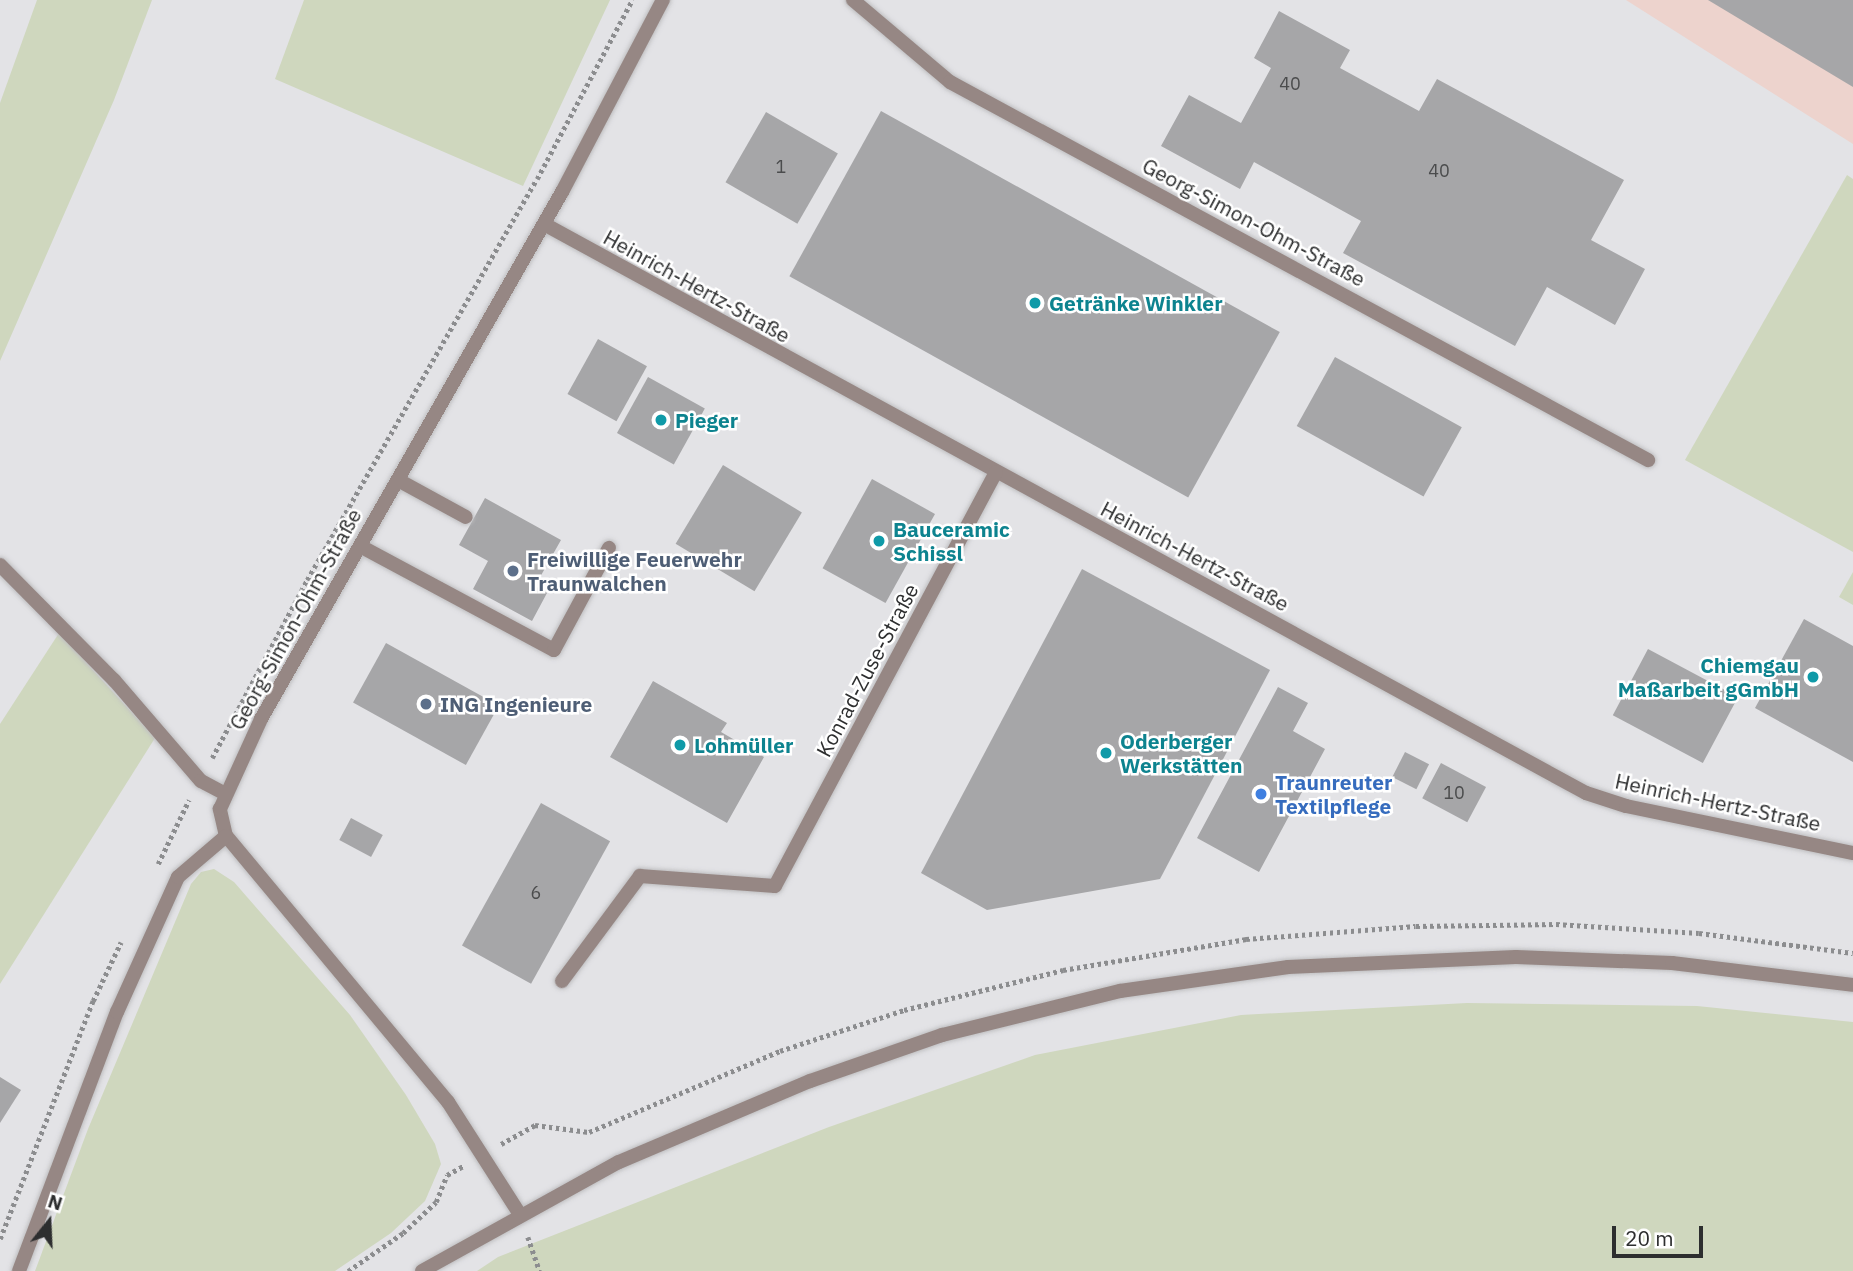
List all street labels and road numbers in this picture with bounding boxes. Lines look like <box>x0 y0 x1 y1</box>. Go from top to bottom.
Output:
street label: Georg-Simon-Ohm-Straße <box>1138 152 1370 292</box>
street label: Heinrich-Hertz-Straße <box>599 224 795 348</box>
street label: Heinrich-Hertz-Straße <box>1097 496 1293 616</box>
street label: Georg-Simon-Ohm-Straße <box>224 504 366 734</box>
street label: Konrad-Zuse-Straße <box>811 579 923 761</box>
street label: Heinrich-Hertz-Straße <box>1613 768 1823 836</box>

